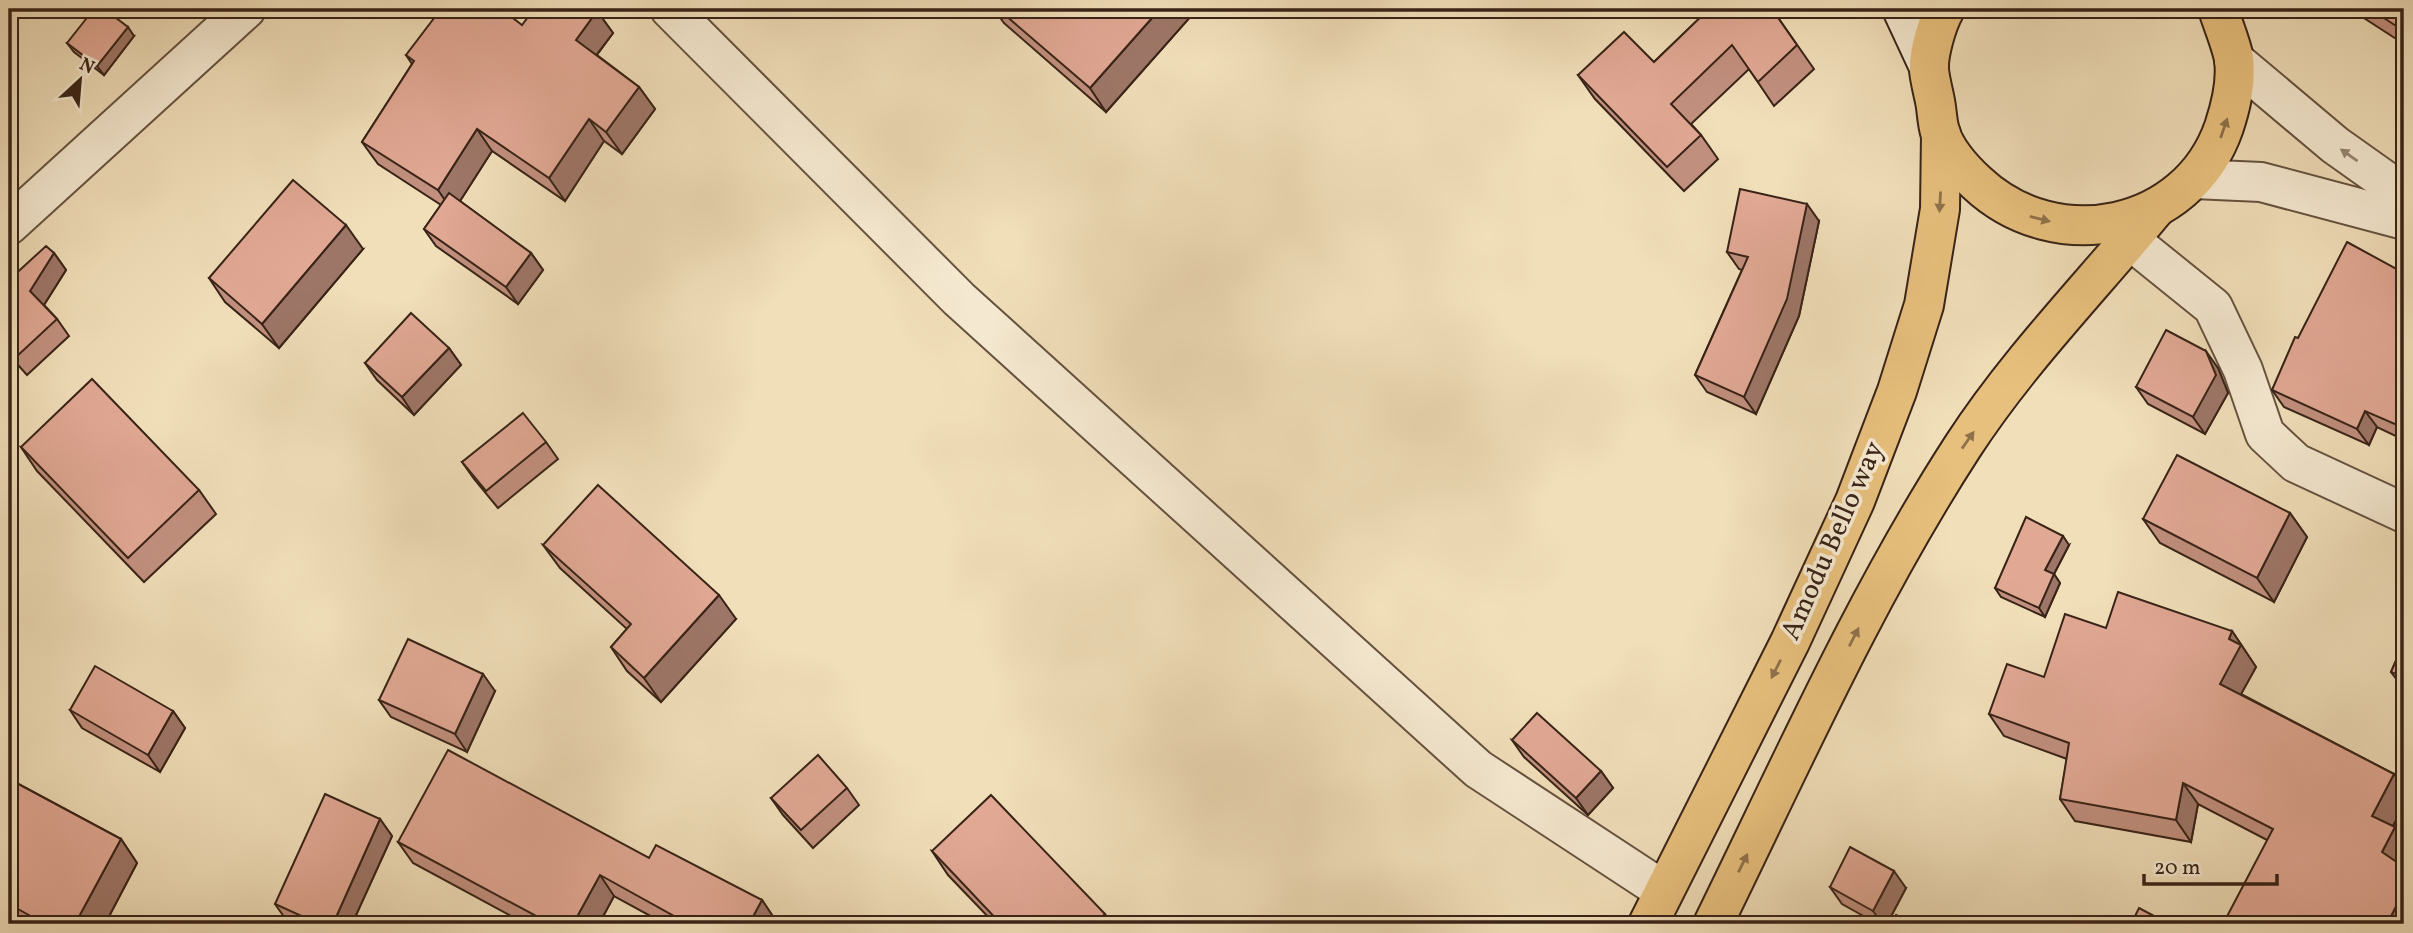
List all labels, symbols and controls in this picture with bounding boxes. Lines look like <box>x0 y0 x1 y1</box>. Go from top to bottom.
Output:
north arrow <box>46 46 116 116</box>
text: N <box>75 52 99 81</box>
one-way arrow <box>2219 117 2230 138</box>
one-way arrow <box>2340 148 2358 162</box>
one-way arrow <box>1934 191 1945 213</box>
one-way arrow <box>2029 214 2051 225</box>
one-way arrow <box>1961 431 1975 449</box>
street label: Amodu Bello way <box>1772 435 1894 647</box>
one-way arrow <box>1849 627 1860 647</box>
one-way arrow <box>1771 659 1783 679</box>
scale bar <box>2144 842 2276 886</box>
one-way arrow <box>1737 853 1748 873</box>
text: 20 m <box>2154 854 2200 883</box>

